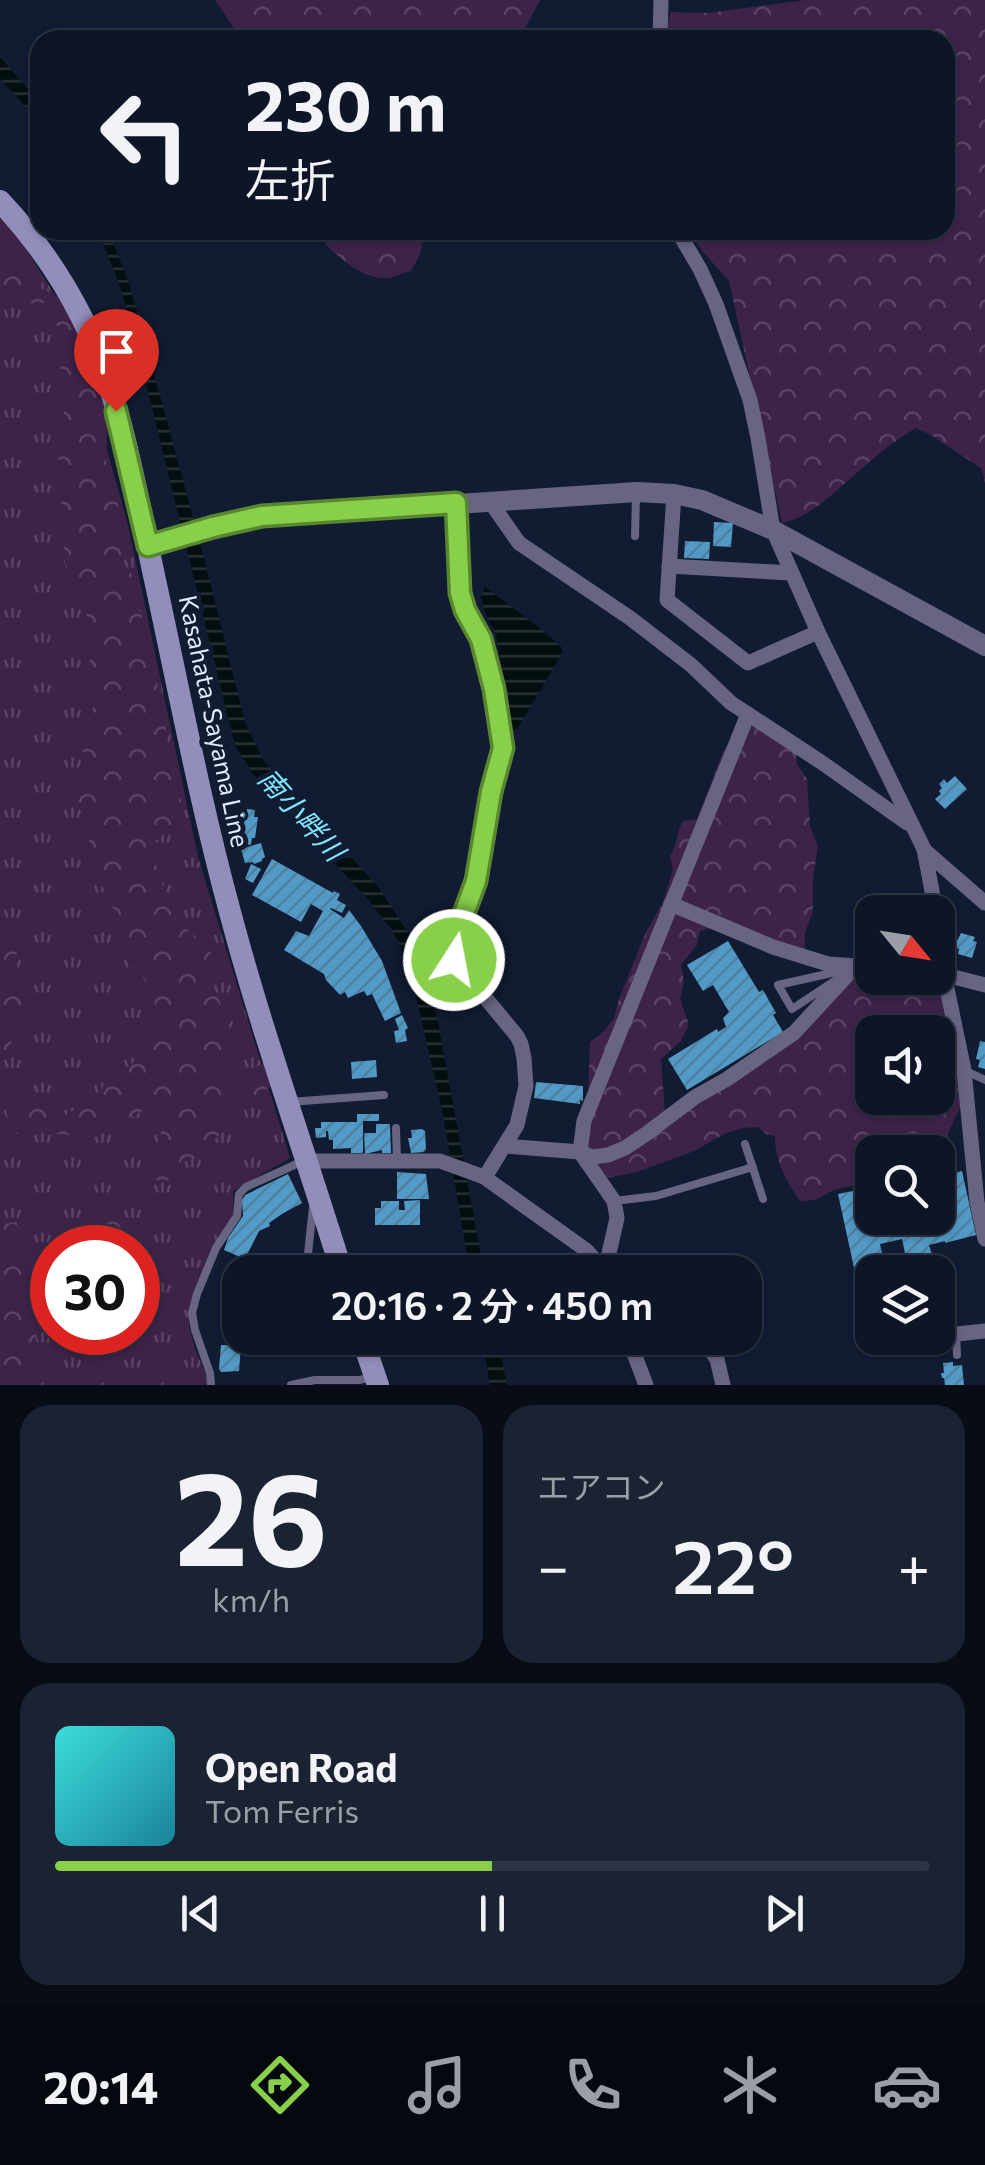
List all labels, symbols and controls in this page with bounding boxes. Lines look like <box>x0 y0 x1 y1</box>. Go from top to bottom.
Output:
text: 230 m <box>245 60 447 145</box>
icon: left <box>80 70 210 200</box>
text: 左折 <box>245 151 335 206</box>
pin <box>74 309 159 412</box>
icon: arrive <box>89 324 144 379</box>
street label: Kasahata-Sayama Line <box>174 592 256 850</box>
water label: 南小畔川 <box>252 761 354 869</box>
north arrow <box>855 895 955 995</box>
map controls <box>855 895 955 1355</box>
position arrow <box>402 908 506 1012</box>
button: sound <box>855 1015 955 1115</box>
button: search <box>855 1135 955 1235</box>
speed limit sign: 30 <box>30 1225 160 1355</box>
button: layers <box>855 1255 955 1355</box>
text: 20:16 · 2 分 · 450 m <box>331 1281 653 1328</box>
text: 26 <box>175 1434 328 1593</box>
text: エアコン <box>538 1466 666 1506</box>
text: 22° <box>672 1518 794 1609</box>
text: − <box>538 1531 569 1598</box>
text: + <box>898 1531 930 1598</box>
text: km/h <box>212 1579 290 1619</box>
text: Open Road <box>205 1743 398 1790</box>
text: Tom Ferris <box>205 1790 359 1830</box>
icon: previous <box>173 1886 228 1941</box>
icon: pause <box>465 1886 520 1941</box>
icon: next <box>757 1886 812 1941</box>
icon: directions <box>245 2050 315 2120</box>
icon: music <box>402 2050 472 2120</box>
icon: phone <box>558 2050 628 2120</box>
icon: climate <box>715 2050 785 2120</box>
icon: car <box>872 2050 942 2120</box>
text: 20:14 <box>43 2058 158 2113</box>

